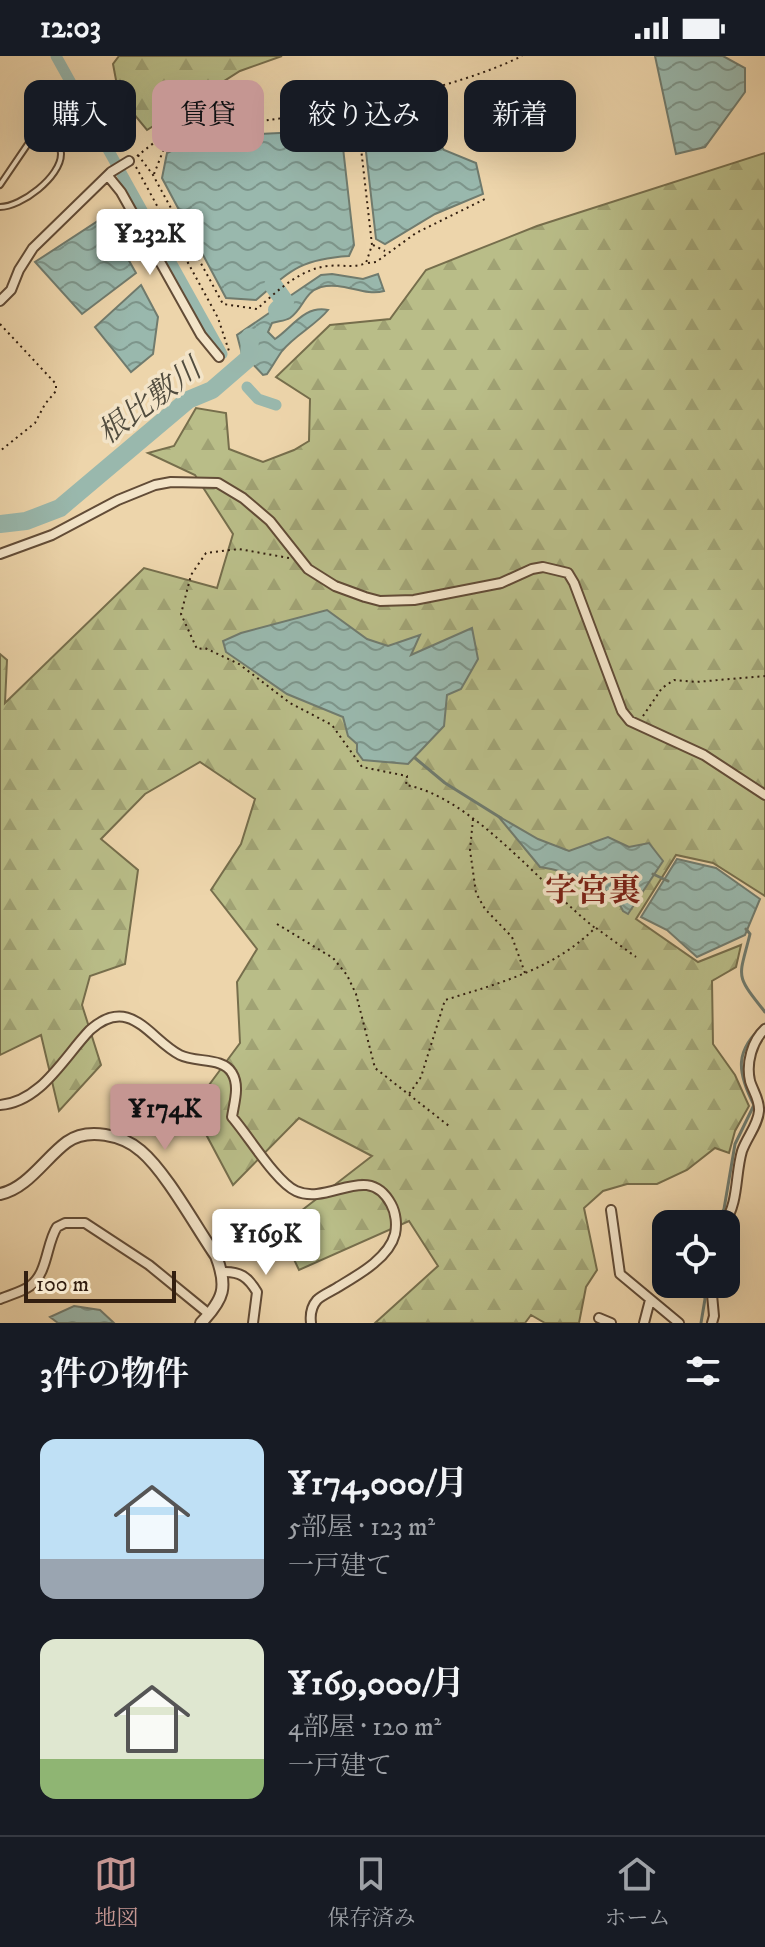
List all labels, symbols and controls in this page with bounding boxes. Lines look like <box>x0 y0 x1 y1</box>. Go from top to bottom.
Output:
text: 12:03 <box>40 10 101 47</box>
chip: 購入 <box>24 80 136 152</box>
chip: 賃貸 <box>152 80 264 152</box>
chip: 絞り込み <box>280 80 448 152</box>
chip: 新着 <box>464 80 576 152</box>
pin: ¥232K <box>94 209 206 277</box>
text: ¥232K <box>115 218 185 251</box>
water label: 根比敷川 <box>91 350 211 453</box>
district label: 字宮裏 <box>545 872 641 912</box>
pin: ¥174K <box>109 1084 221 1152</box>
text: ¥174K <box>128 1093 202 1126</box>
pin: ¥169K <box>210 1209 322 1277</box>
map controls <box>652 1210 740 1298</box>
button: locate <box>652 1210 740 1298</box>
text: ¥169K <box>230 1218 302 1251</box>
scale bar <box>24 1267 176 1303</box>
text: 100 m <box>36 1271 89 1298</box>
icon: filters <box>681 1349 725 1393</box>
text: 3件の物件 <box>40 1354 189 1396</box>
text: ¥174,000/月 <box>288 1463 468 1505</box>
icon: home <box>104 1471 200 1567</box>
text: 5部屋 · 123 m² <box>288 1511 435 1544</box>
text: 一戸建て <box>288 1550 392 1583</box>
text: ¥169,000/月 <box>288 1663 465 1705</box>
icon: home <box>104 1671 200 1767</box>
text: 4部屋 · 120 m² <box>288 1711 441 1744</box>
text: 一戸建て <box>288 1750 392 1783</box>
tab: 地図 <box>94 1852 139 1932</box>
tab: 保存済み <box>327 1852 416 1932</box>
tab: ホーム <box>604 1852 671 1932</box>

